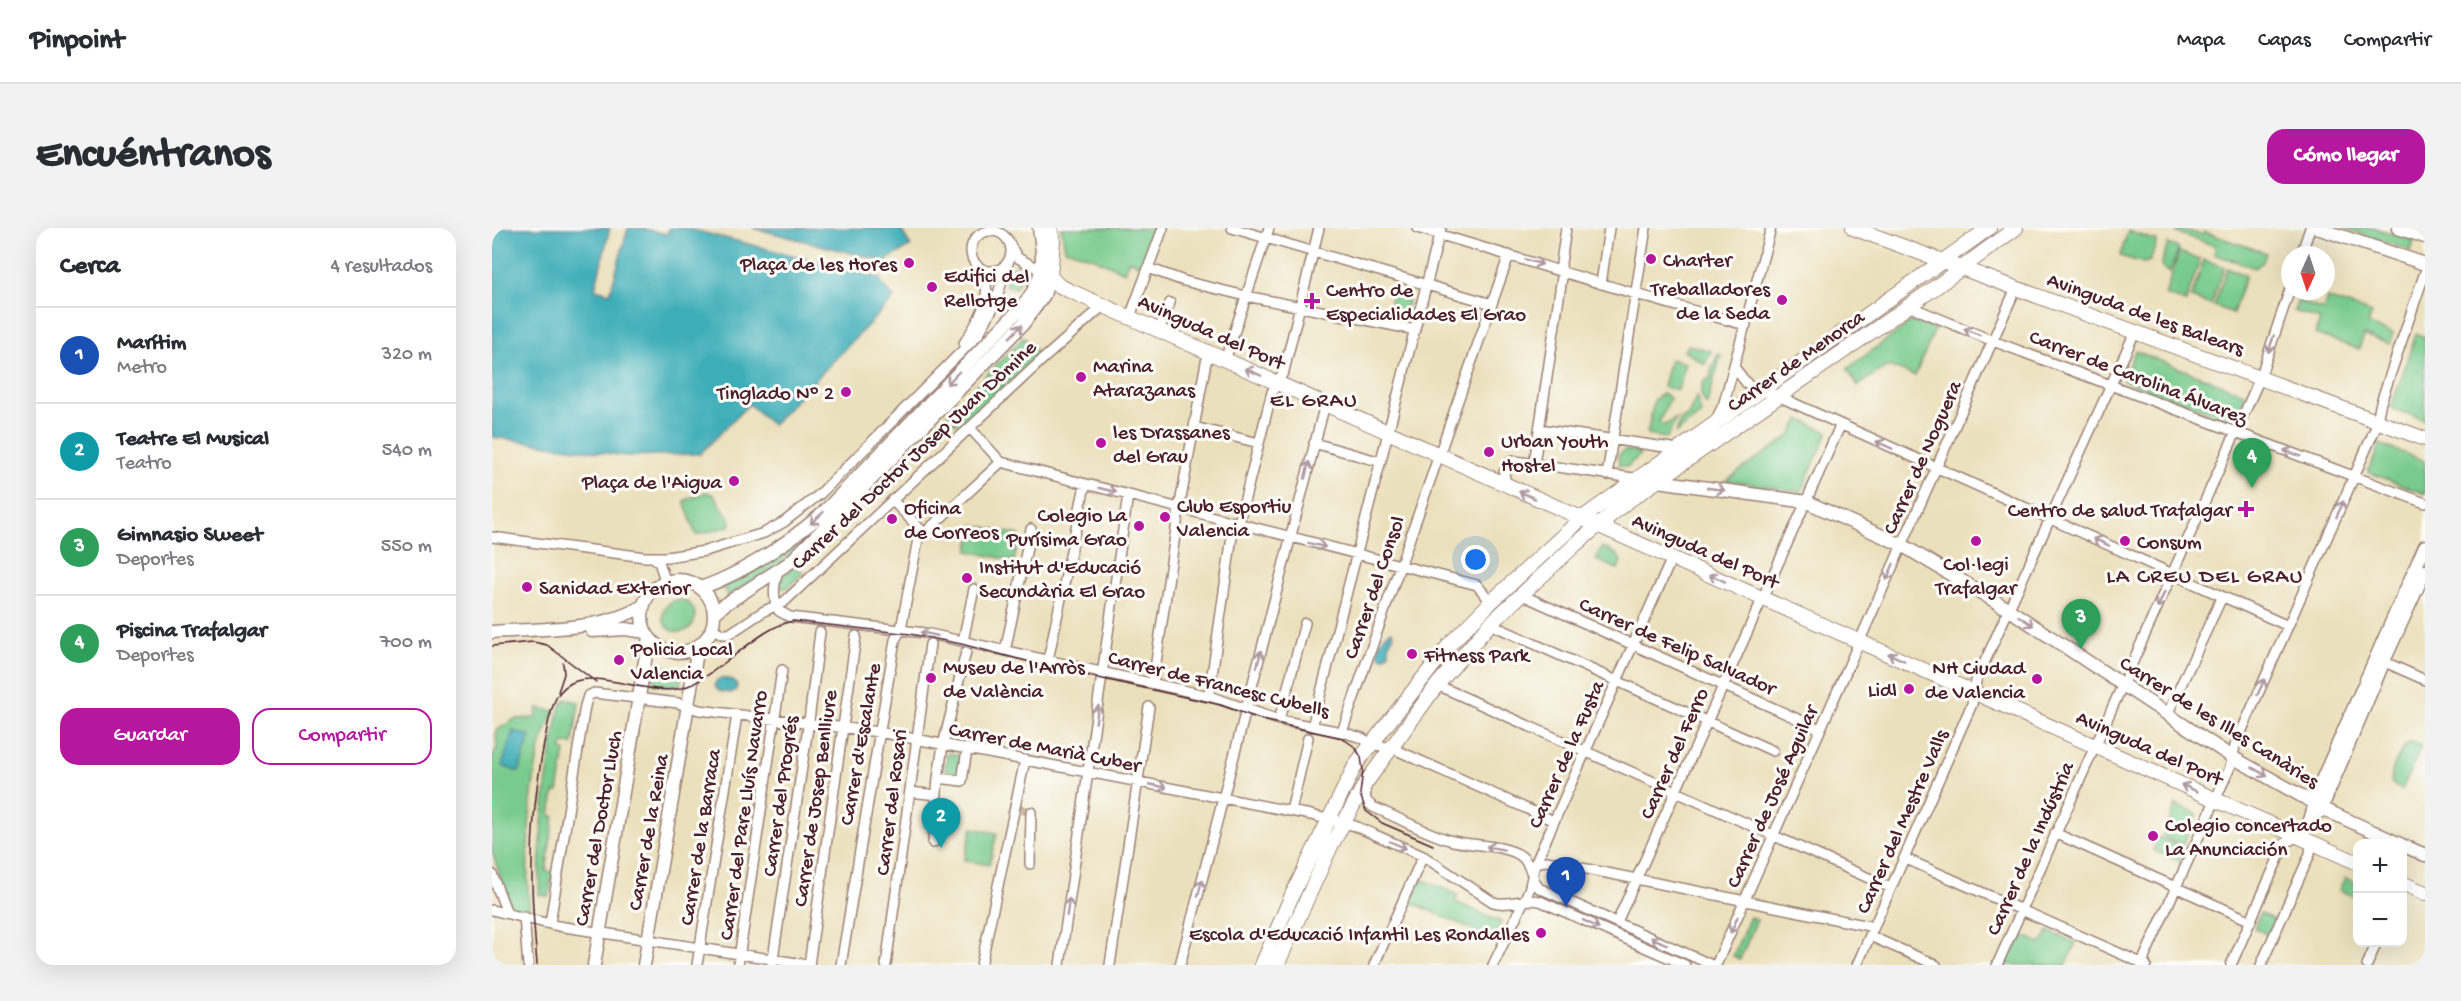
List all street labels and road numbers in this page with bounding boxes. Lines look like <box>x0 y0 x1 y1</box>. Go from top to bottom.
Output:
street label: Avinguda de les Balears <box>2043 269 2248 364</box>
street label: Avinguda del Port <box>1133 291 1290 379</box>
street label: Carrer de Menorca <box>1724 305 1872 420</box>
street label: Carrer de Carolina Álvarez <box>2025 325 2252 433</box>
street label: Carrer del Doctor Josep Juan Dòmine <box>788 336 1044 577</box>
street label: Carrer de Noguera <box>1879 376 1970 539</box>
street label: Avinguda del Port <box>1627 510 1784 598</box>
street label: Carrer del Consol <box>1340 513 1412 663</box>
street label: Carrer de Felip Salvador <box>1574 593 1780 704</box>
street label: Carrer de Francesc Cubells <box>1105 647 1333 726</box>
street label: Carrer de les Illes Canàries <box>2114 652 2324 796</box>
street label: Carrer d'Escalante <box>836 661 889 828</box>
street label: Carrer de la Fusta <box>1524 676 1613 833</box>
street label: Carrer del Ferro <box>1636 685 1716 824</box>
street label: Carrer de Josep Benlliure <box>790 687 845 908</box>
street label: Carrer del Pare Lluís Navarro <box>716 689 775 942</box>
street label: Carrer de José Aguilar <box>1723 701 1826 893</box>
street label: Avinguda del Port <box>2071 707 2228 795</box>
street label: Carrer del Progrés <box>759 713 806 878</box>
street label: Carrer de Marià Cuber <box>946 719 1144 781</box>
street label: Carrer del Mestre Valls <box>1852 725 1957 918</box>
street label: Carrer del Rosari <box>872 728 915 877</box>
street label: Carrer del Doctor Lluch <box>571 729 630 928</box>
street label: Carrer de la Barraca <box>676 746 729 928</box>
street label: Carrer de la Reina <box>624 751 677 913</box>
street label: Carrer de la Indústria <box>1983 757 2082 940</box>

